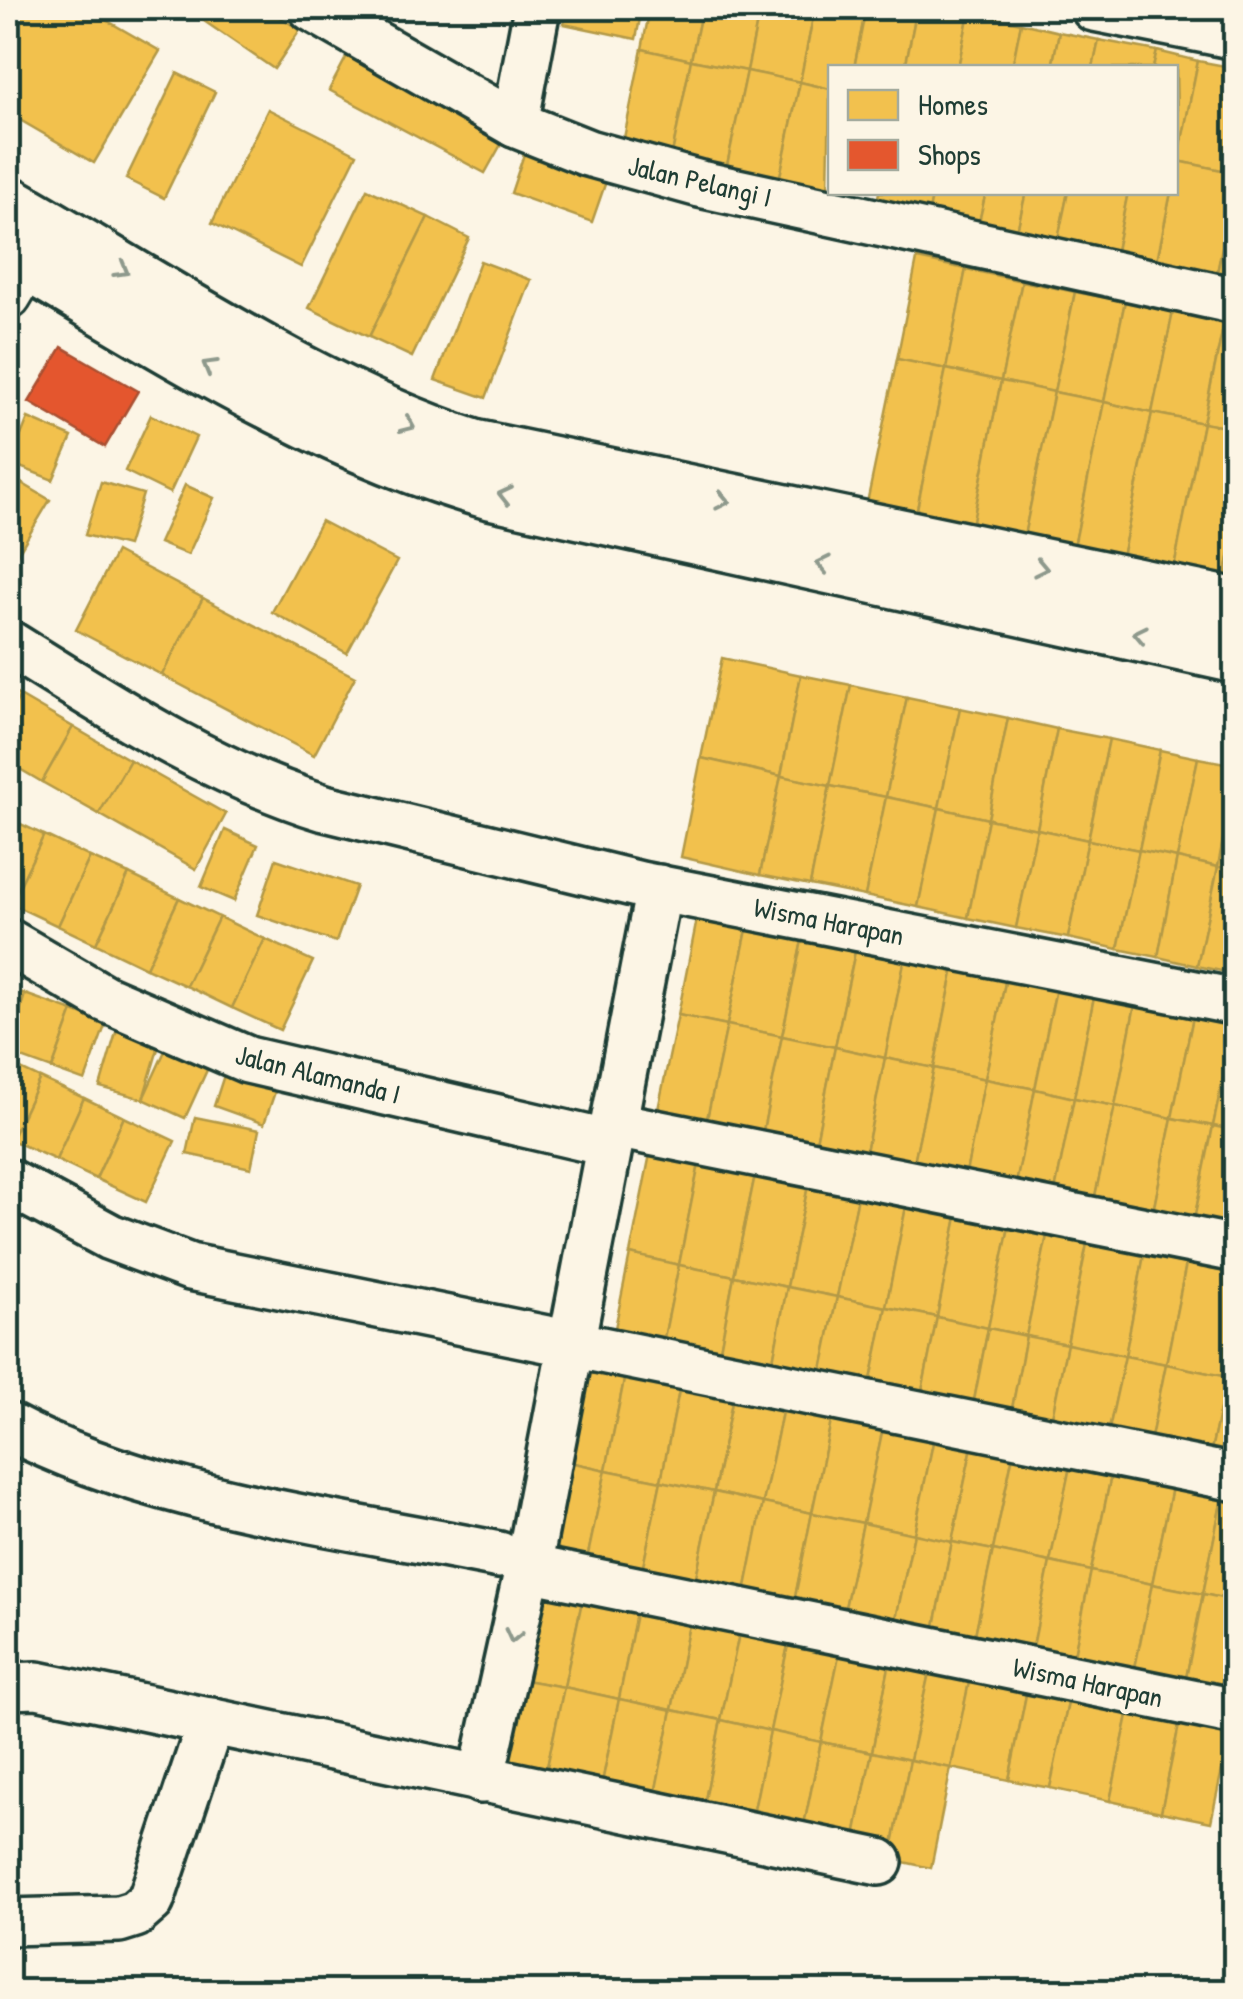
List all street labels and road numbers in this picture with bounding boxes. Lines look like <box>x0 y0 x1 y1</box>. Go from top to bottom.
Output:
street label: Jalan Pelangi I <box>624 146 776 216</box>
street label: Wisma Harapan <box>751 888 907 954</box>
street label: Jalan Alamanda I <box>232 1035 404 1113</box>
street label: Wisma Harapan <box>1010 1648 1166 1716</box>

